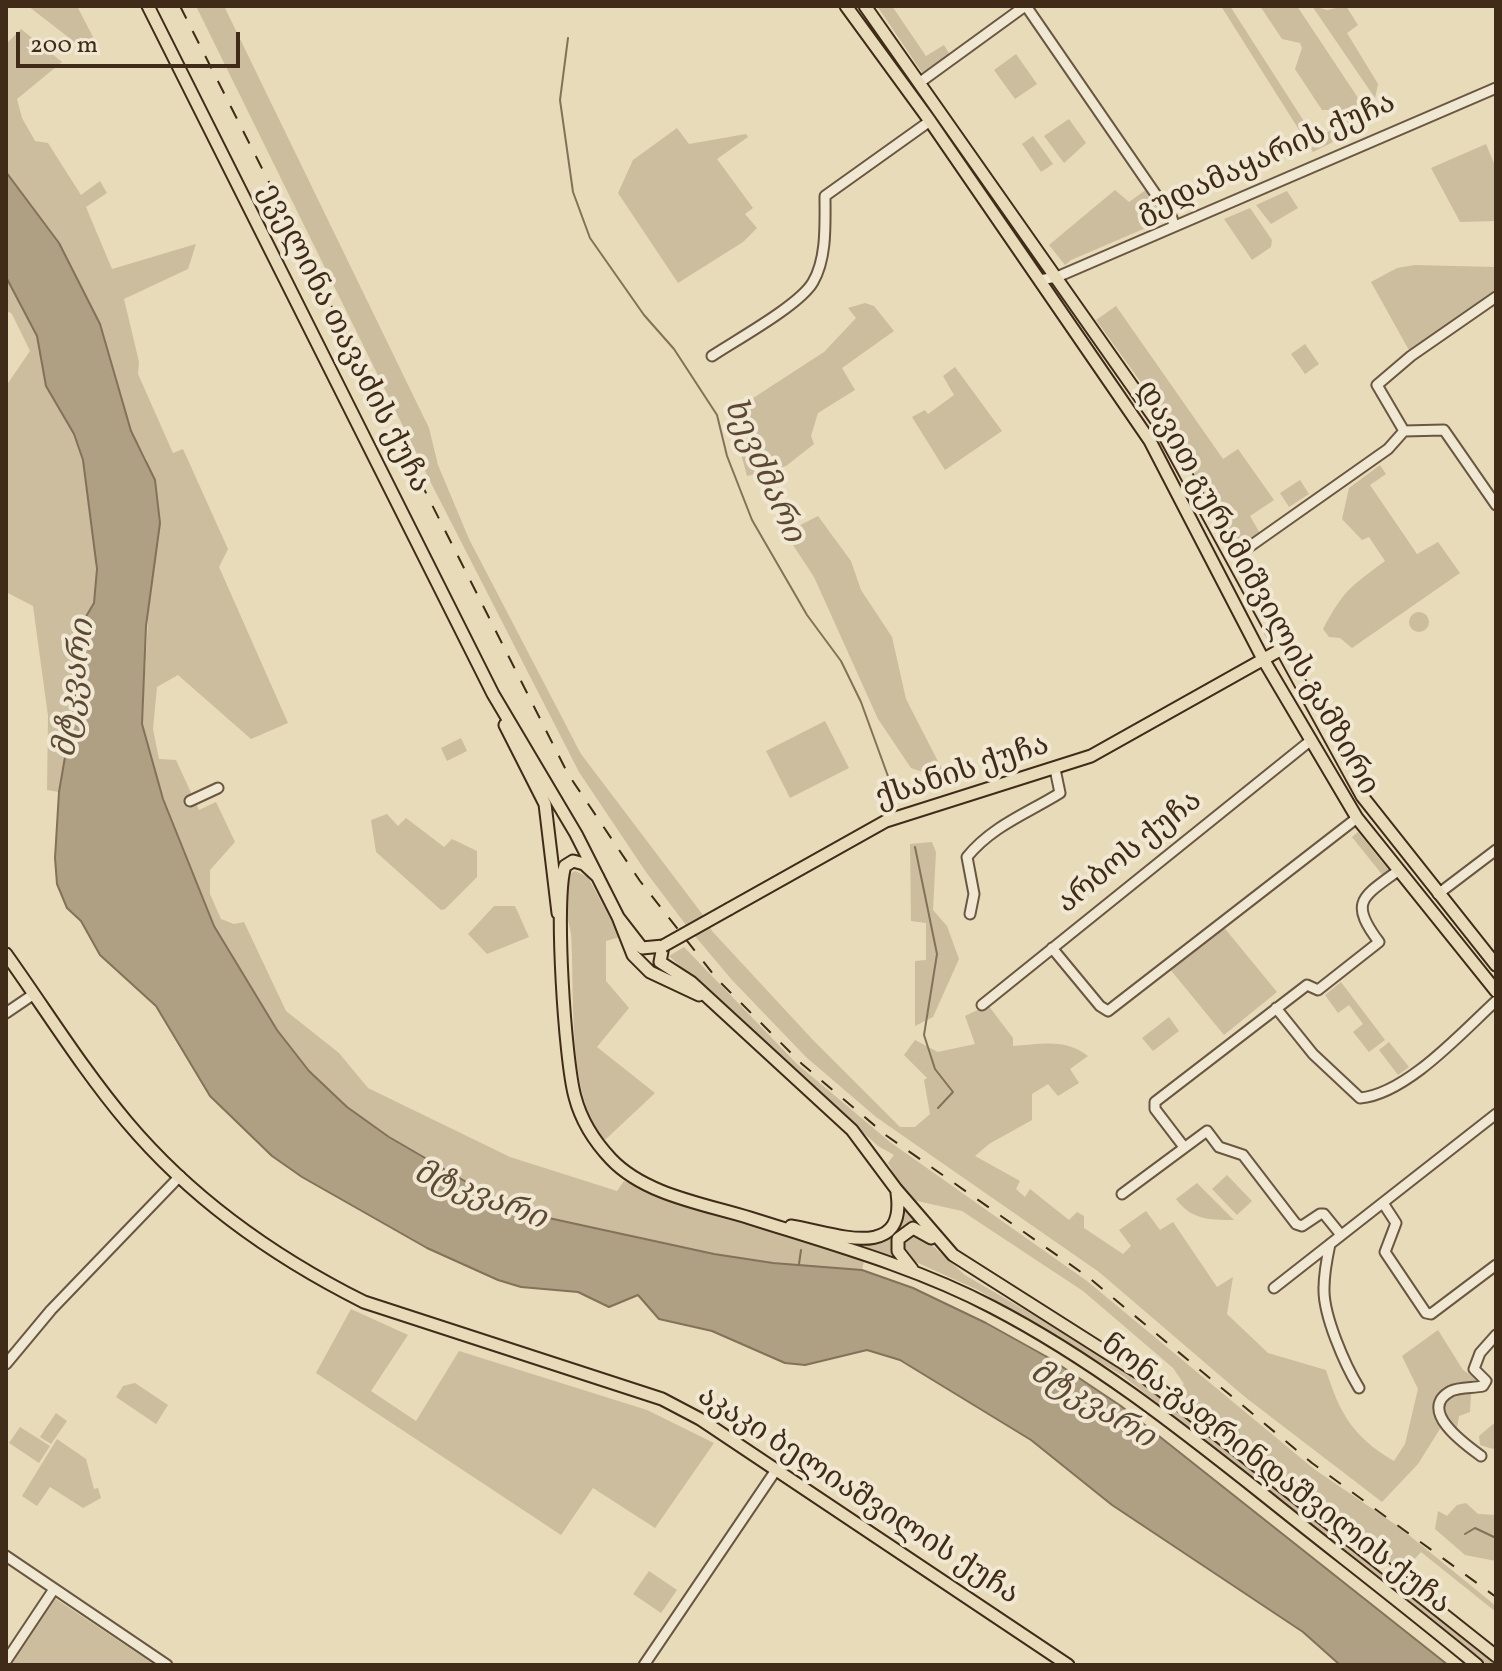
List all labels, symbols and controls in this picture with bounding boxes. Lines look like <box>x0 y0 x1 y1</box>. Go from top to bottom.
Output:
scale bar <box>20 16 244 66</box>
text: 200 m <box>30 29 98 63</box>
street label: გუდამაყარის ქუჩა <box>1132 87 1402 233</box>
street label: ეველინა თავაძის ქუჩა <box>248 179 436 499</box>
street label: დავით გურამიშვილის გამზირი <box>1126 375 1384 803</box>
water label: ხევძმარი <box>712 393 810 549</box>
water label: მტკვარი <box>48 618 106 760</box>
street label: ქსანის ქუჩა <box>872 729 1054 819</box>
street label: არბოს ქუჩა <box>1051 785 1211 923</box>
water label: მტკვარი <box>407 1155 551 1241</box>
street label: ნონა გაფრინდაშვილის ქუჩა <box>1092 1328 1456 1624</box>
water label: მტკვარი <box>1022 1355 1160 1459</box>
street label: აკაკი ბელიაშვილის ქუჩა <box>689 1379 1025 1615</box>

